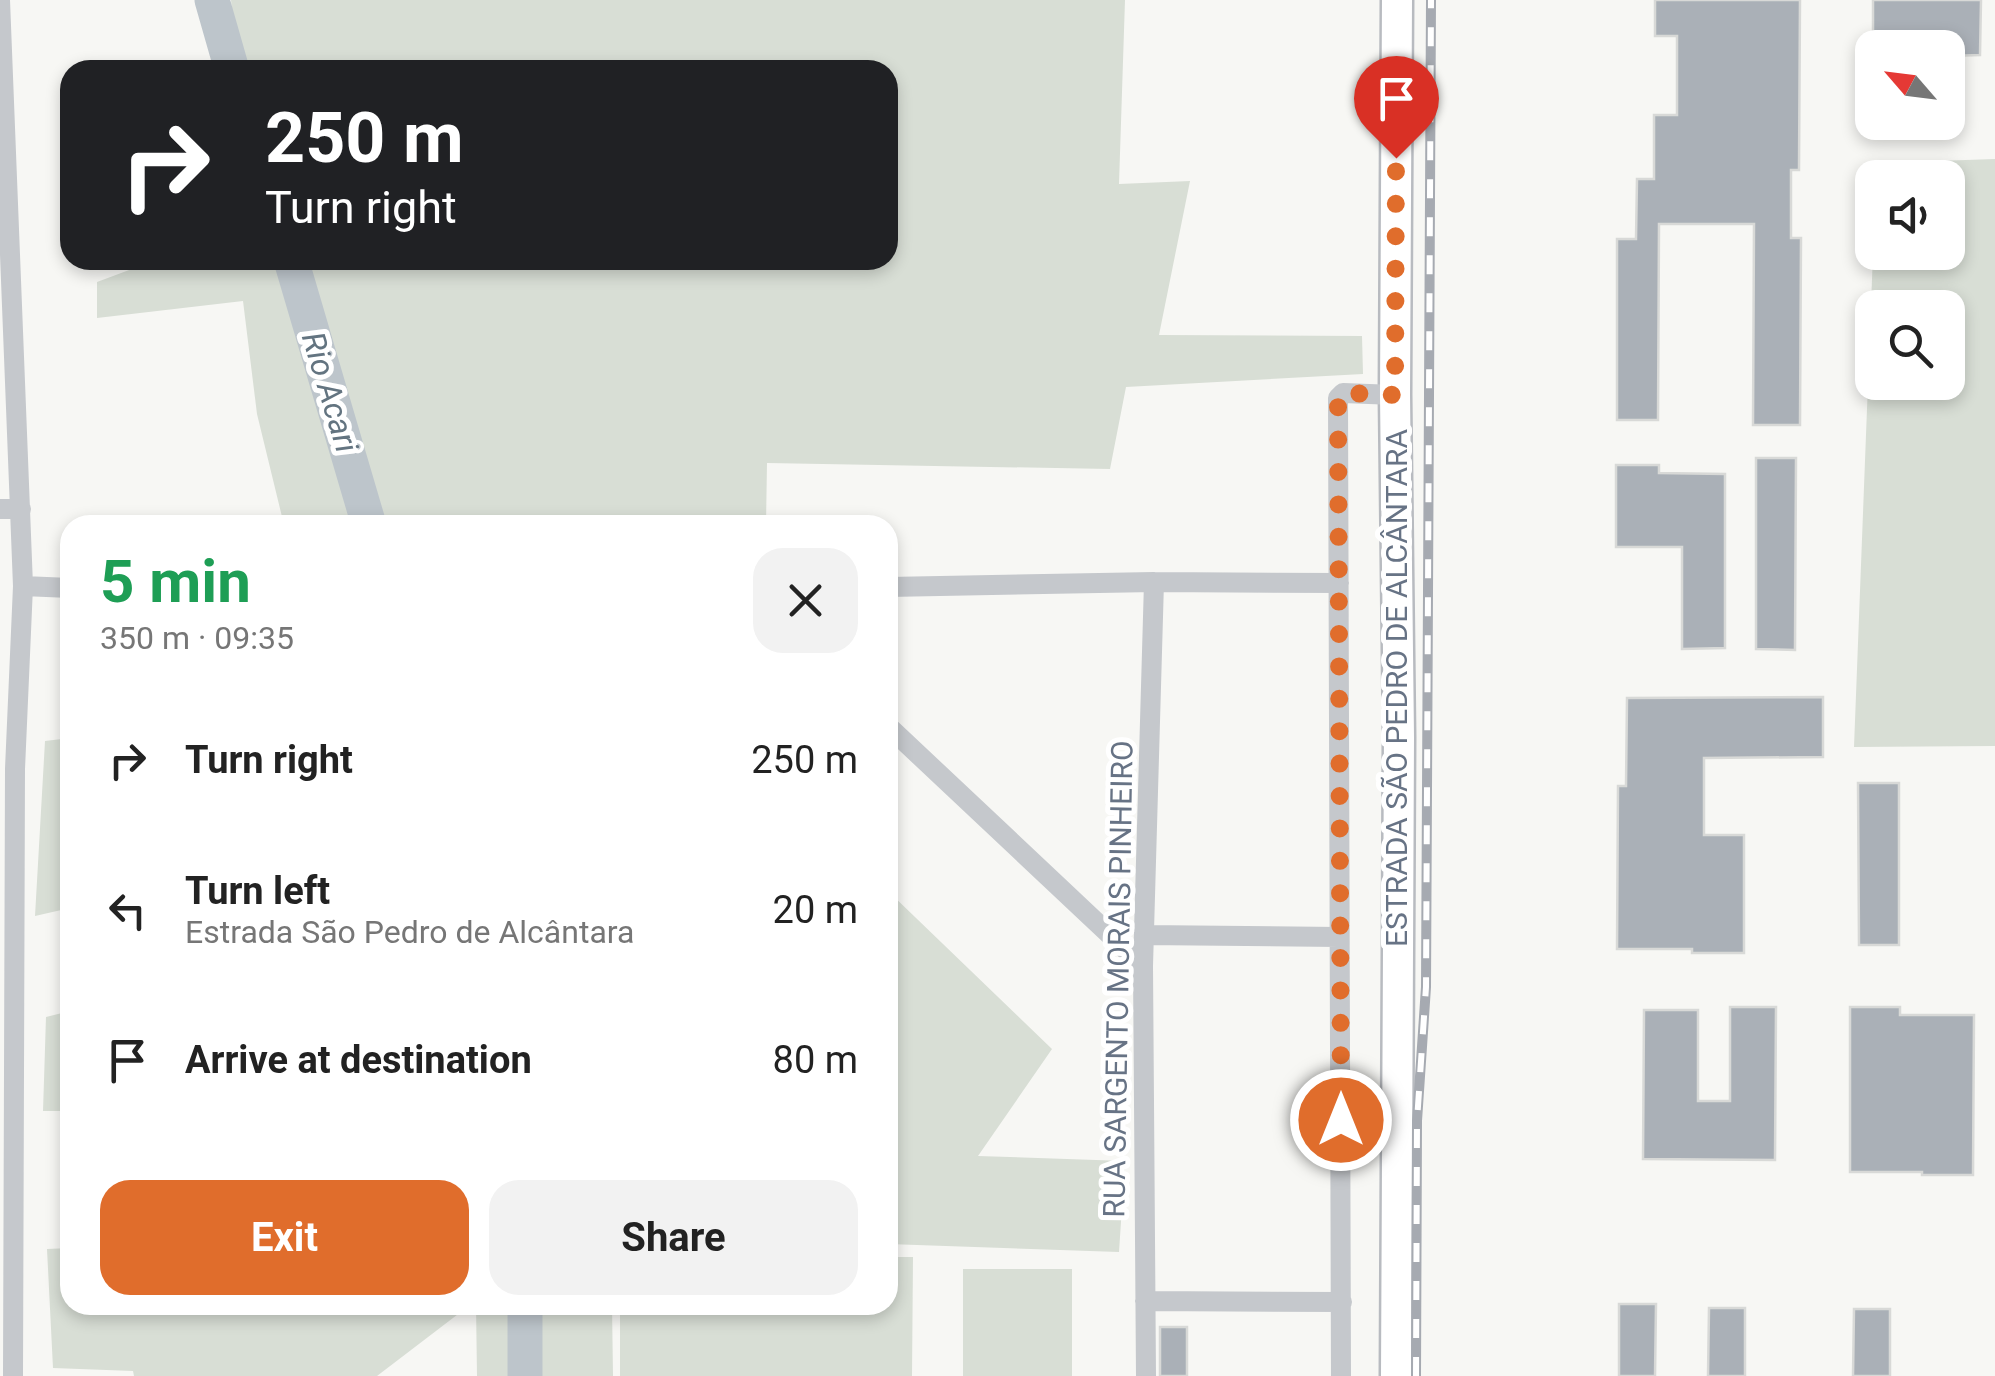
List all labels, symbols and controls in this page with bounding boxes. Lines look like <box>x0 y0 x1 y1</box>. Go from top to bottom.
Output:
north arrow <box>1855 30 1965 140</box>
map controls <box>1855 30 1965 400</box>
pin <box>1354 56 1439 159</box>
icon: arrive <box>1369 71 1424 126</box>
text: 250 m <box>265 97 464 179</box>
icon: right <box>100 100 230 230</box>
button: sound <box>1855 160 1965 270</box>
text: Turn right <box>265 181 457 234</box>
button: search <box>1855 290 1965 400</box>
water label: Rio Acari <box>294 327 366 457</box>
street label: ESTRADA SÃO PEDRO DE ALCÂNTARA <box>1379 429 1414 947</box>
text: 5 min <box>100 546 251 617</box>
button: close <box>753 548 858 653</box>
text: 350 m · 09:35 <box>100 619 294 657</box>
icon: right <box>100 733 155 788</box>
text: Turn right <box>185 738 353 782</box>
text: 250 m <box>751 738 858 782</box>
street label: RUA SARGENTO MORAIS PINHEIRO <box>1096 740 1140 1218</box>
text: Turn left <box>185 869 330 913</box>
icon: left <box>100 883 155 938</box>
text: 20 m <box>773 888 858 932</box>
text: Estrada São Pedro de Alcântara <box>185 913 634 951</box>
icon: arrive <box>100 1033 155 1088</box>
text: Arrive at destination <box>185 1038 532 1082</box>
text: 80 m <box>773 1038 858 1082</box>
position arrow <box>1289 1068 1393 1172</box>
button: Exit <box>100 1180 469 1295</box>
button: Share <box>489 1180 858 1295</box>

